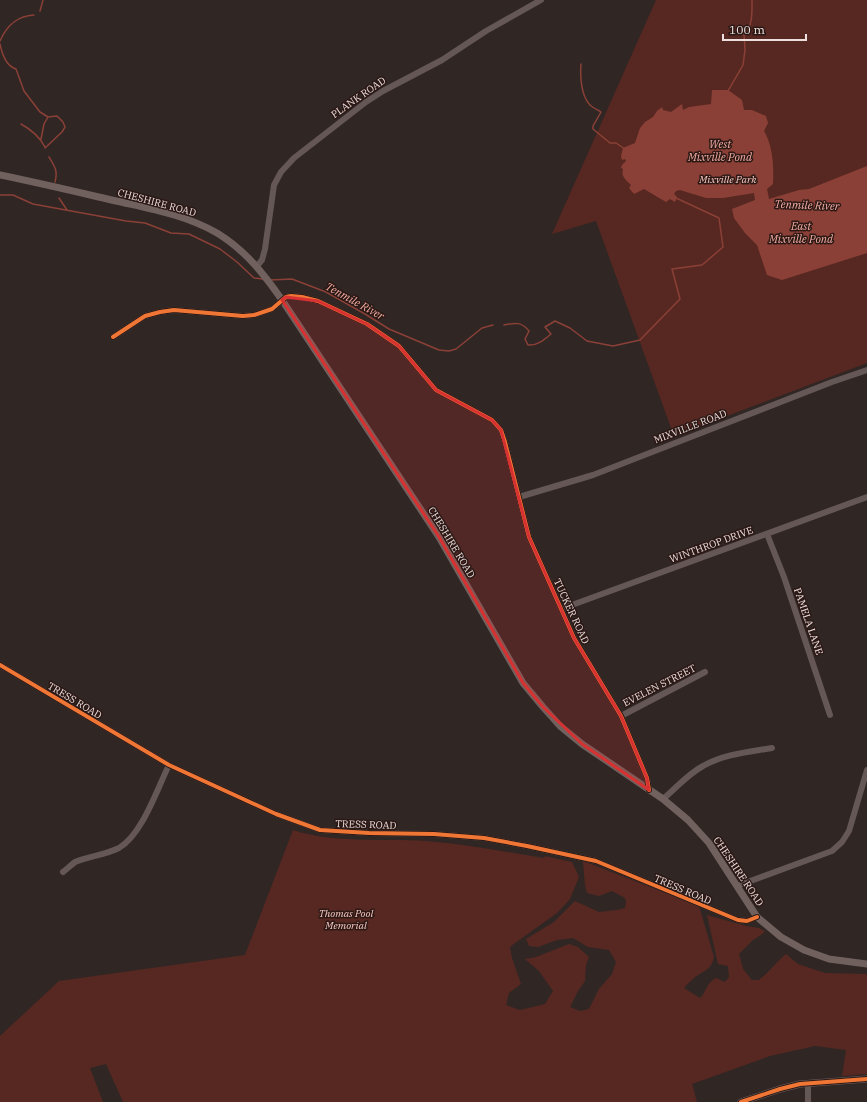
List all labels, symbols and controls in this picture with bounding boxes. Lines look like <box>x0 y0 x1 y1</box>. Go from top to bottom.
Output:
scale bar <box>723 16 806 42</box>
text: 100 m <box>729 22 765 37</box>
street label: PLANK ROAD <box>328 74 388 121</box>
water label: West Mixville Pond <box>687 137 753 164</box>
park label: Mixville Park <box>698 173 757 186</box>
street label: CHESHIRE ROAD <box>116 186 198 219</box>
water label: Tenmile River <box>774 197 841 213</box>
water label: East Mixville Pond <box>768 219 834 246</box>
water label: Tenmile River <box>323 279 388 323</box>
street label: MIXVILLE ROAD <box>652 407 728 446</box>
street label: CHESHIRE ROAD <box>425 504 478 580</box>
street label: WINTHROP DRIVE <box>668 523 755 566</box>
street label: TUCKER ROAD <box>551 577 592 646</box>
street label: PAMELA LANE <box>791 586 826 656</box>
street label: EVELEN STREET <box>621 661 698 709</box>
street label: TRESS ROAD <box>45 679 104 722</box>
street label: TRESS ROAD <box>335 817 397 832</box>
street label: CHESHIRE ROAD <box>711 834 767 908</box>
street label: TRESS ROAD <box>652 872 713 907</box>
park label: Thomas Pool Memorial <box>319 907 374 932</box>

